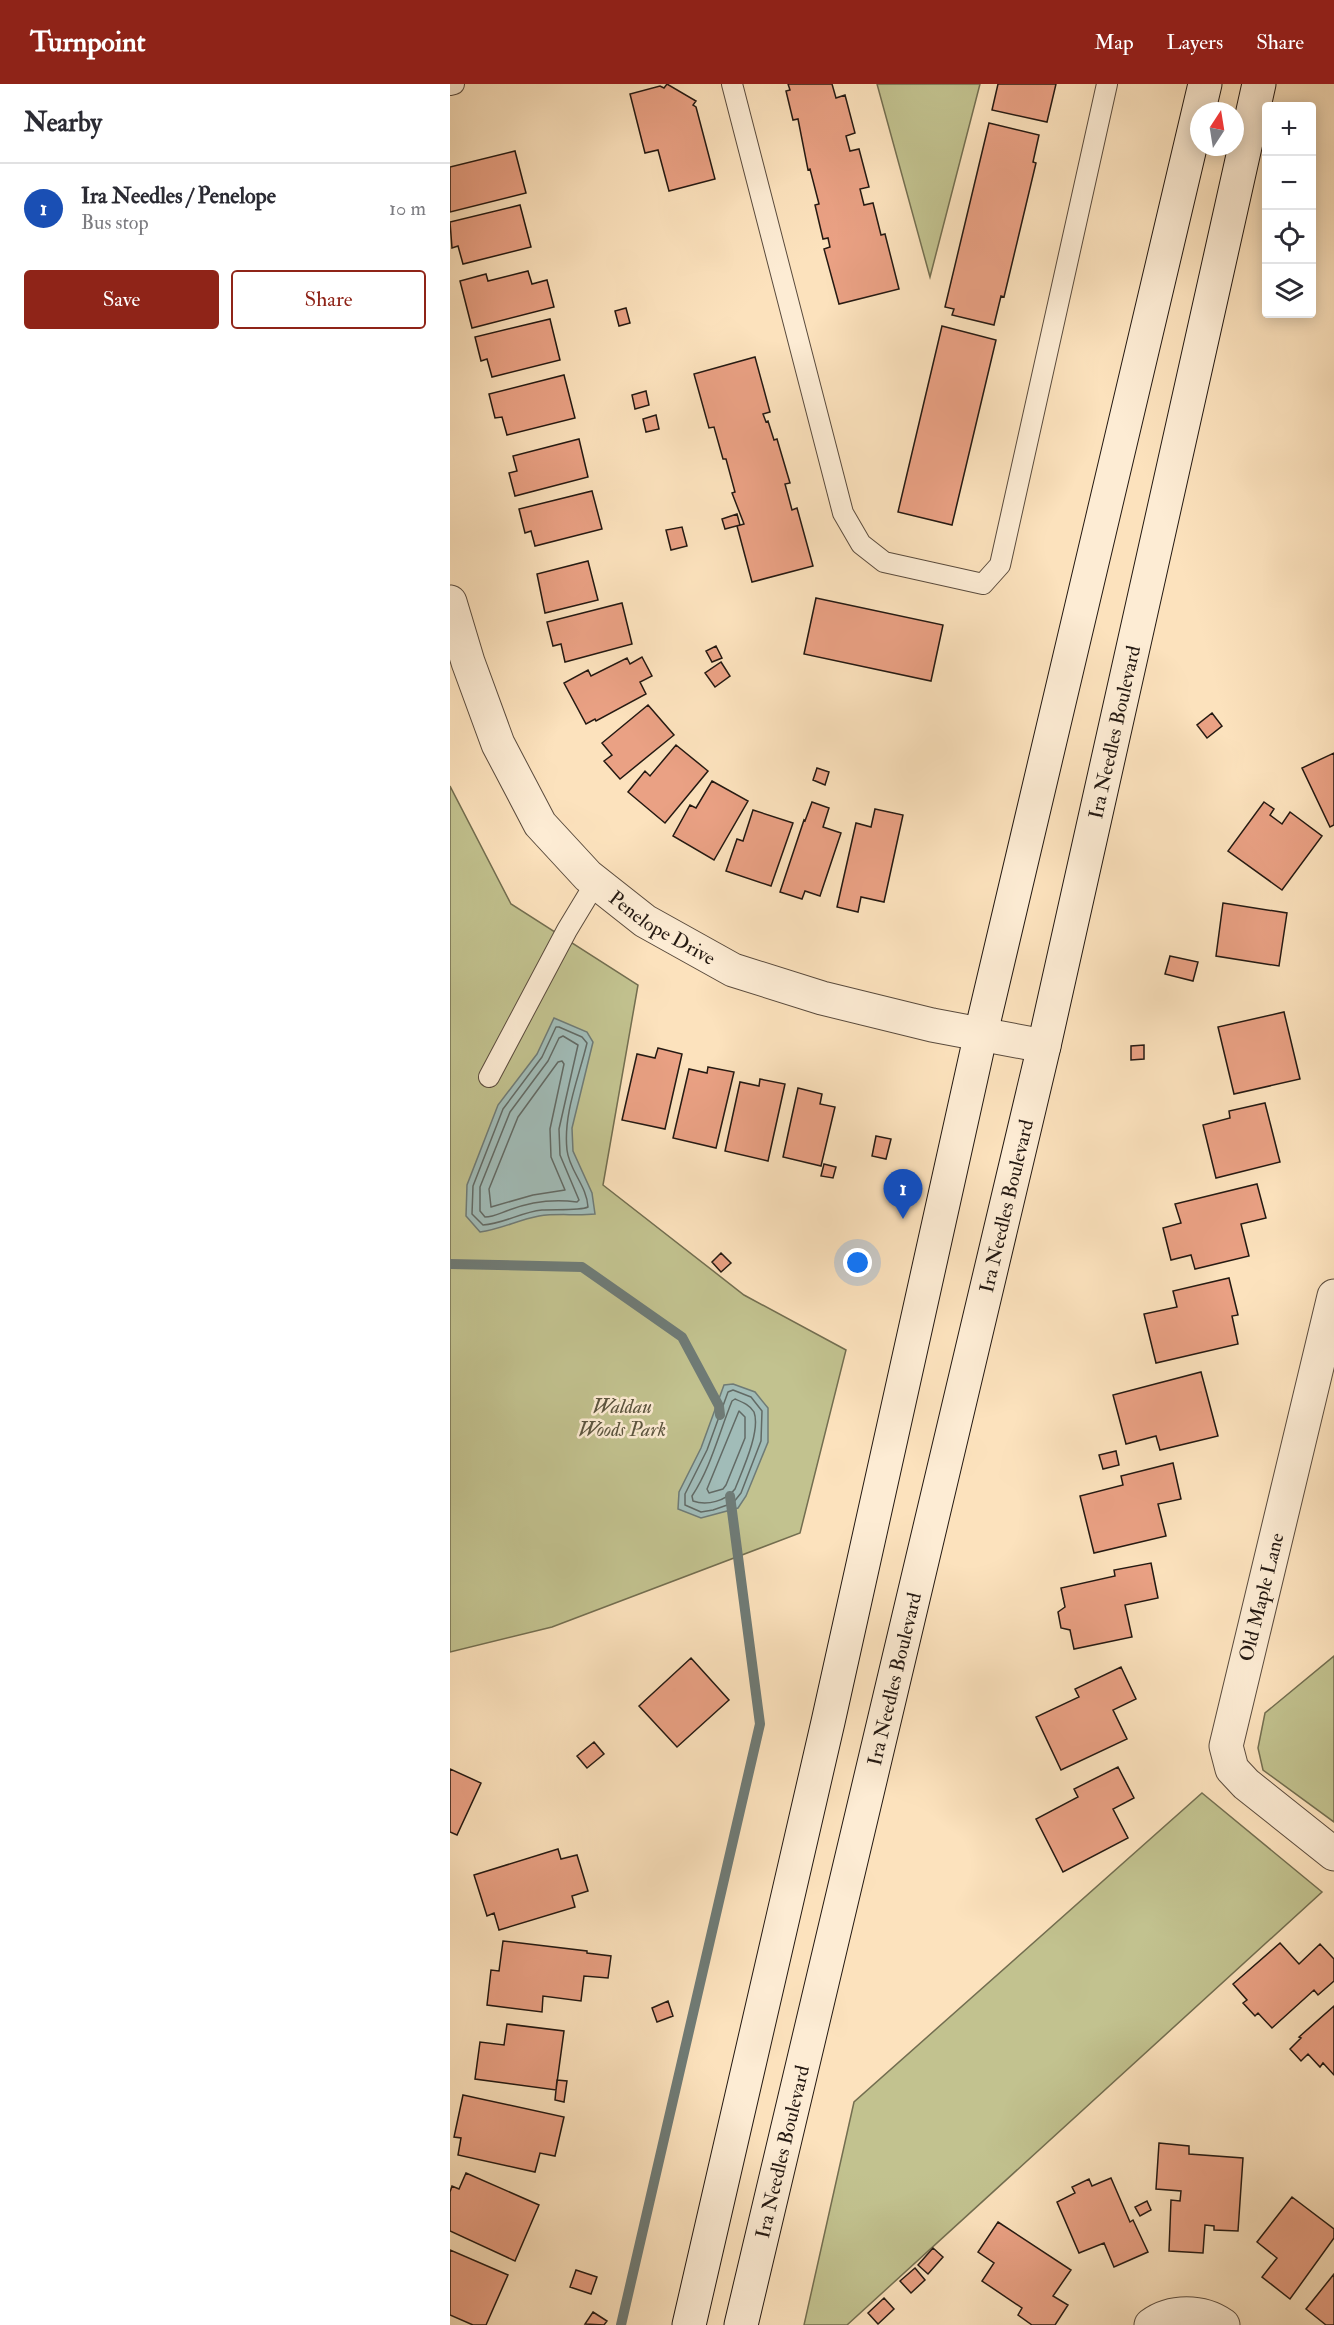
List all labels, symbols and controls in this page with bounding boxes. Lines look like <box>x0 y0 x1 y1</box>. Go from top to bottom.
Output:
text: Turnpoint <box>30 25 146 60</box>
text: Map <box>1094 29 1134 56</box>
text: Layers <box>1167 29 1223 56</box>
text: Share <box>1256 29 1304 56</box>
north arrow <box>1190 102 1244 156</box>
map controls <box>1262 102 1316 318</box>
button: + <box>1262 102 1316 156</box>
text: Nearby <box>24 107 102 139</box>
button: − <box>1262 156 1316 210</box>
text: Ira Needles / Penelope <box>81 182 276 210</box>
text: 1 <box>40 196 47 221</box>
text: 10 m <box>389 196 426 221</box>
text: Bus stop <box>81 210 149 235</box>
button: locate <box>1262 210 1316 264</box>
button: layers <box>1262 264 1316 318</box>
button: Save <box>24 270 219 329</box>
button: Share <box>231 270 426 329</box>
street label: Ira Needles Boulevard <box>1083 643 1146 821</box>
street label: Penelope Drive <box>604 885 720 971</box>
street label: Ira Needles Boulevard <box>974 1117 1039 1295</box>
pin: 1 <box>884 1170 922 1219</box>
your location <box>843 1248 872 1277</box>
park label: Waldau Woods Park <box>578 1394 666 1442</box>
street label: Old Maple Lane <box>1233 1530 1291 1664</box>
street label: Ira Needles Boulevard <box>862 1590 927 1768</box>
street label: Ira Needles Boulevard <box>750 2063 815 2241</box>

